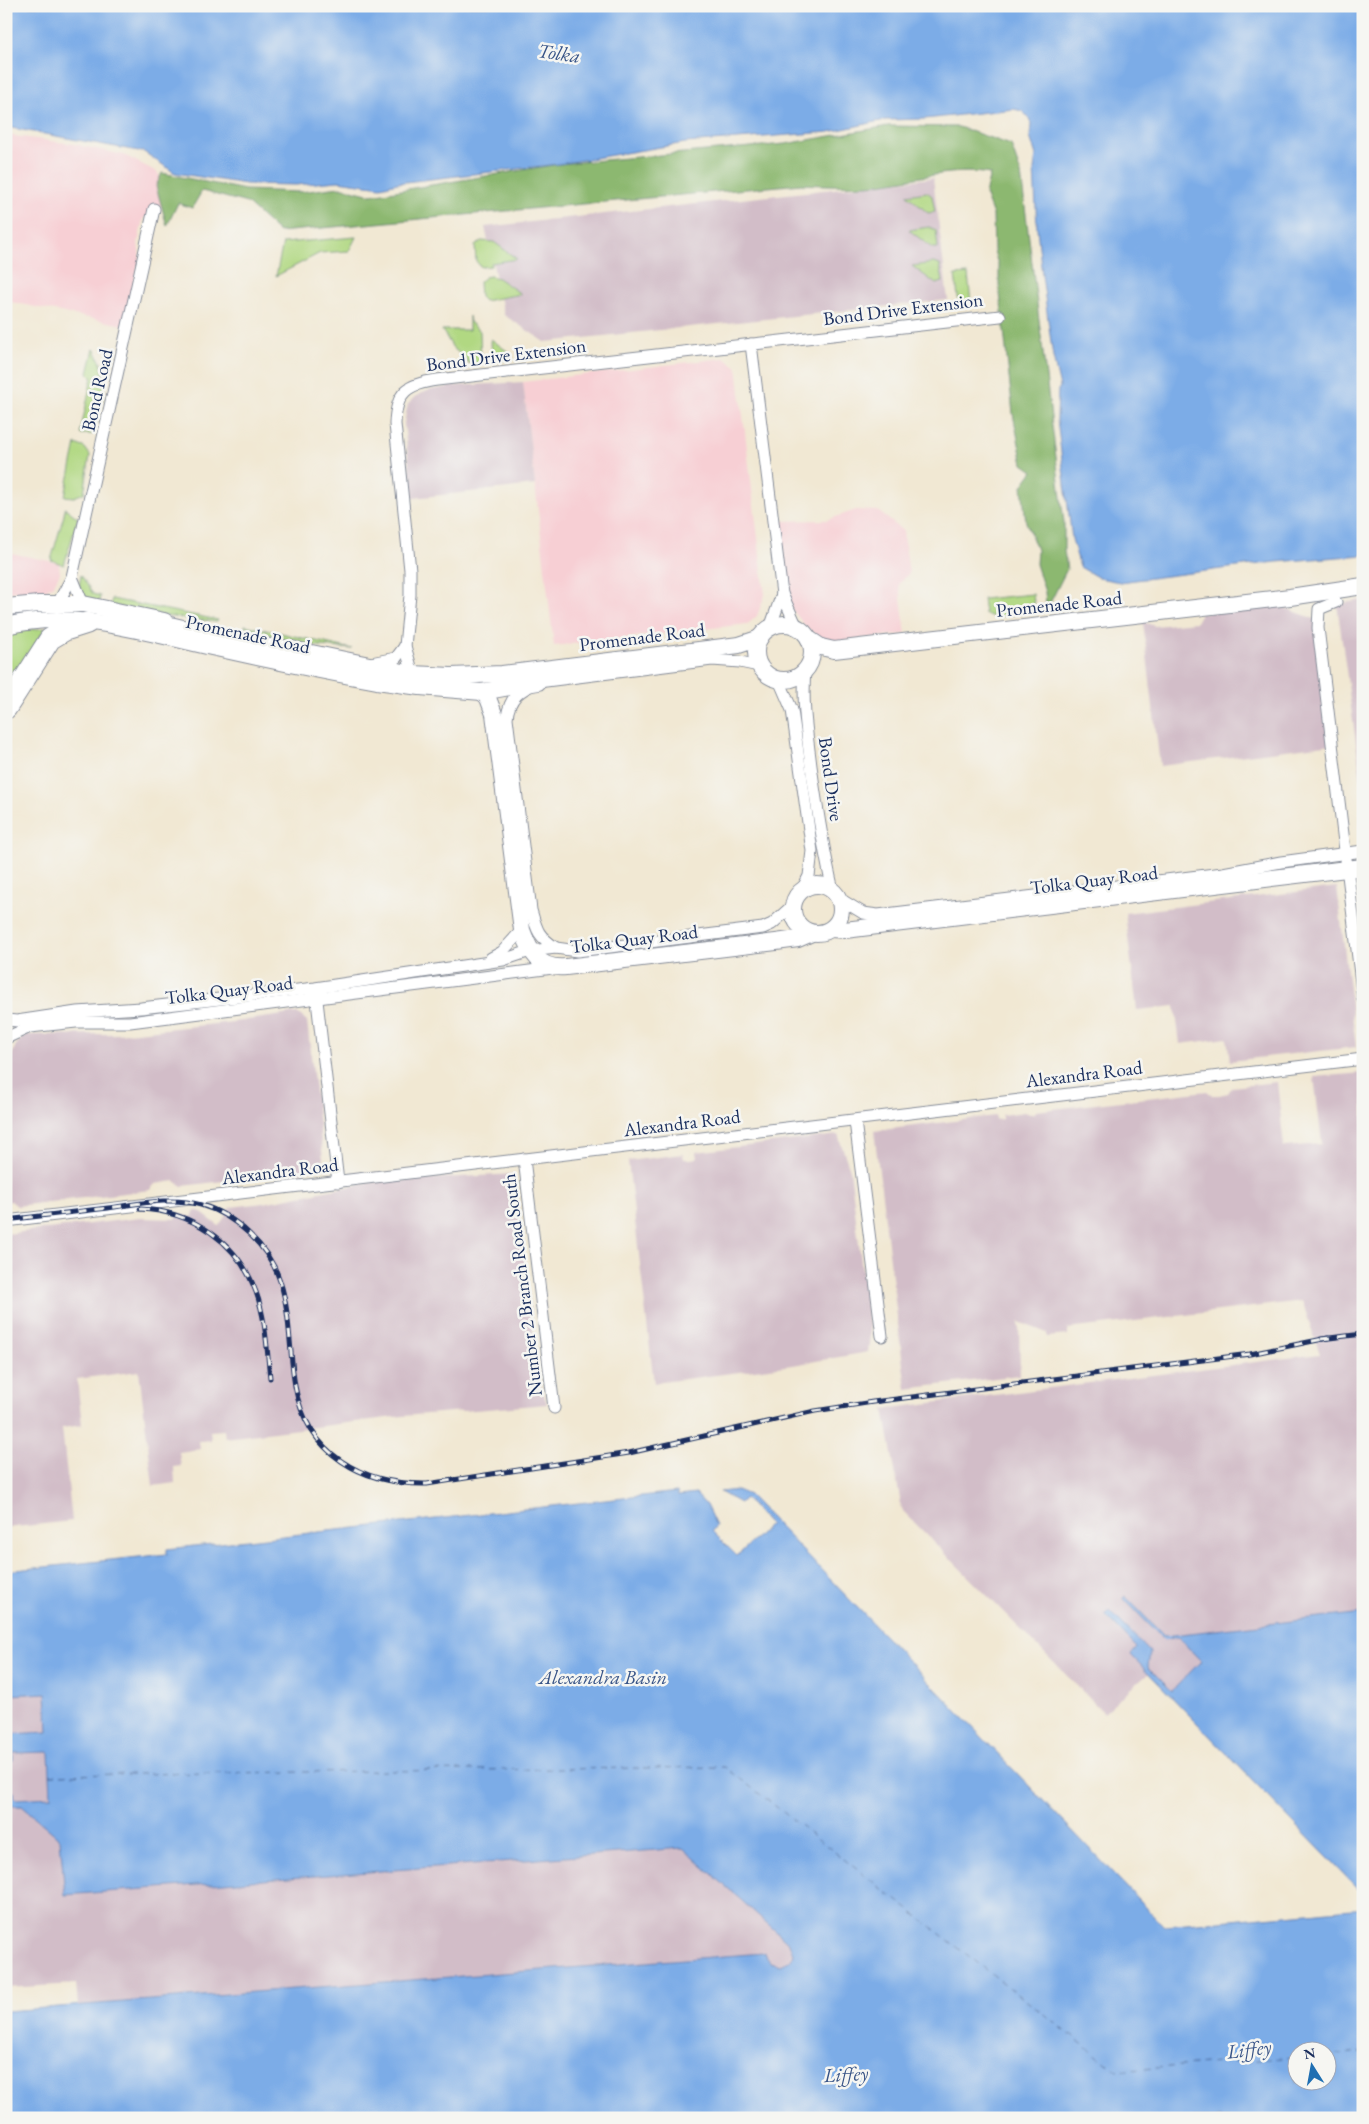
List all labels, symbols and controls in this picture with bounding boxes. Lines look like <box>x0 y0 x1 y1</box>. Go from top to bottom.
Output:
water label: Tolka <box>536 37 582 69</box>
street label: Bond Drive Extension <box>822 287 984 331</box>
street label: Bond Drive Extension <box>425 333 587 377</box>
street label: Bond Road <box>75 346 119 434</box>
street label: Promenade Road <box>995 585 1124 623</box>
street label: Promenade Road <box>183 609 313 659</box>
street label: Promenade Road <box>578 617 707 657</box>
street label: Bond Drive <box>813 735 849 823</box>
street label: Tolka Quay Road <box>1029 860 1160 900</box>
street label: Tolka Quay Road <box>569 919 700 959</box>
street label: Tolka Quay Road <box>164 970 295 1010</box>
street label: Alexandra Road <box>1023 1054 1144 1094</box>
street label: Alexandra Road <box>621 1103 742 1143</box>
street label: Alexandra Road <box>219 1151 340 1191</box>
street label: Number 2 Branch Road South <box>496 1172 548 1398</box>
water label: Alexandra Basin <box>537 1664 667 1690</box>
water label: Liffey <box>1224 2033 1273 2065</box>
north arrow <box>1286 2042 1336 2092</box>
text: N <box>1302 2043 1317 2063</box>
water label: Liffey <box>822 2060 869 2088</box>

